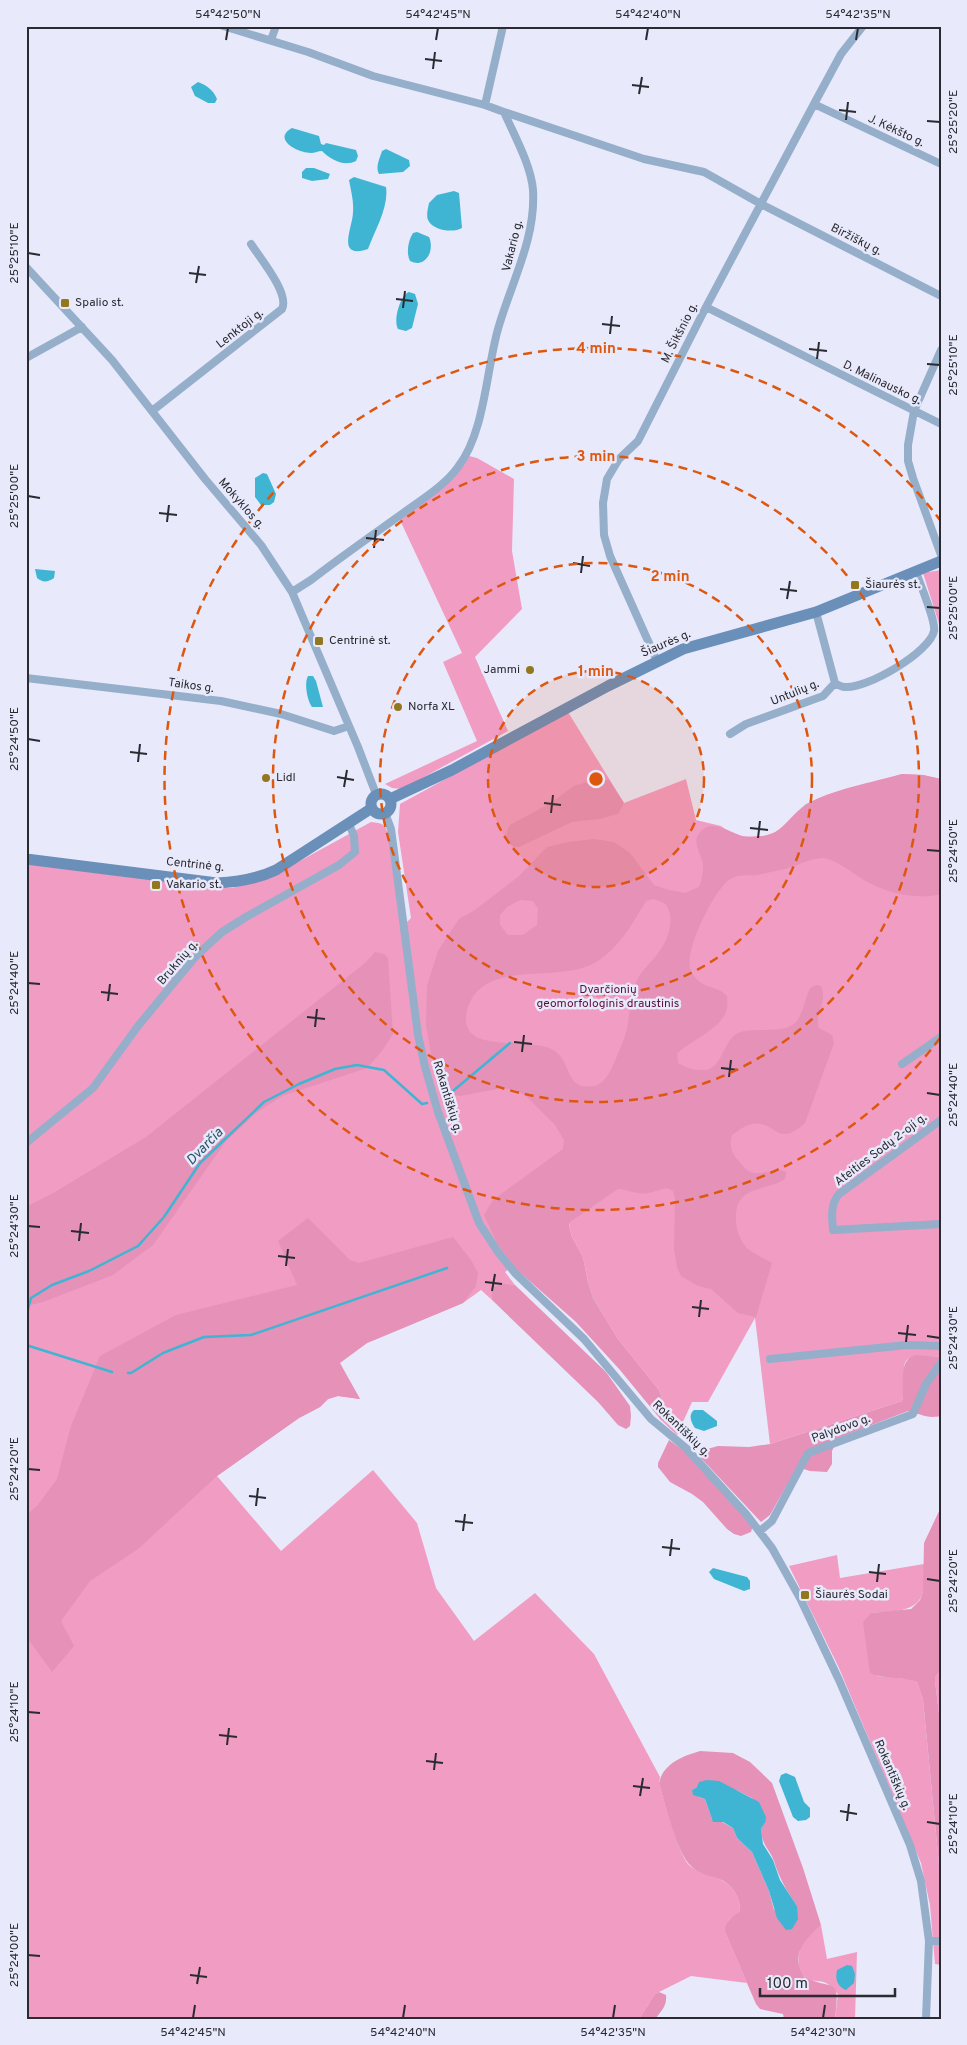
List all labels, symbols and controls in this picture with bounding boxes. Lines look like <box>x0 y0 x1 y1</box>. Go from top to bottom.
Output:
text: 54°42'50"N <box>195 7 261 23</box>
text: 54°42'45"N <box>405 7 471 23</box>
text: 54°42'40"N <box>615 7 681 23</box>
text: 54°42'35"N <box>825 7 891 23</box>
text: 25°25'20"E <box>946 90 962 154</box>
street label: J. Kėkšto g. <box>865 111 927 151</box>
street label: Vakario g. <box>499 218 527 273</box>
street label: Biržiškų g. <box>828 220 885 260</box>
text: 25°25'10"E <box>7 222 23 284</box>
place label: Spalio st. <box>75 295 124 311</box>
marker: Spalio st. <box>59 297 71 309</box>
street label: M. Šikšnio g. <box>658 300 702 366</box>
street label: Lenktoji g. <box>213 305 267 352</box>
text: 25°25'10"E <box>946 334 962 396</box>
text: 4 min <box>576 340 616 359</box>
street label: D. Malinausko g. <box>840 357 924 409</box>
text: 3 min <box>576 448 616 467</box>
text: 25°25'00"E <box>7 464 23 528</box>
street label: Mokyklos g. <box>214 475 268 533</box>
text: 2 min <box>650 568 690 587</box>
text: 25°25'00"E <box>946 576 962 640</box>
place label: Šiaurės st. <box>865 577 921 593</box>
marker: Šiaurės st. <box>849 579 861 591</box>
street label: Šiaurės g. <box>639 626 693 662</box>
place label: Centrinė st. <box>329 633 391 649</box>
marker: Centrinė st. <box>313 635 325 647</box>
place label: Jammi <box>483 662 520 678</box>
text: 1 min <box>578 663 614 682</box>
marker: Jammi <box>524 664 536 676</box>
street label: Taikos g. <box>167 675 215 697</box>
street label: Untulių g. <box>768 676 822 710</box>
place label: Norfa XL <box>408 699 455 715</box>
marker: Norfa XL <box>392 701 404 713</box>
text: 25°24'50"E <box>7 707 23 771</box>
place label: Lidl <box>276 770 296 786</box>
centre of rings <box>587 770 605 788</box>
marker: Lidl <box>260 772 272 784</box>
text: 25°24'50"E <box>946 819 962 883</box>
street label: Centrinė g. <box>165 854 225 876</box>
place label: Vakario st. <box>166 877 222 893</box>
marker: Vakario st. <box>150 879 162 891</box>
street label: Bruknių g. <box>154 937 202 989</box>
text: 25°24'40"E <box>7 951 23 1015</box>
park label: Dvarčionių geomorfologinis draustinis <box>537 982 679 1012</box>
street label: Rokantiškių g. <box>428 1059 466 1135</box>
text: 25°24'40"E <box>946 1063 962 1127</box>
street label: Ateities Sodų 2-oji g. <box>832 1110 931 1190</box>
water label: Dvarčia <box>183 1124 228 1169</box>
text: 25°24'30"E <box>7 1194 23 1258</box>
text: 25°24'30"E <box>946 1306 962 1370</box>
street label: Rokantiškių g. <box>649 1397 714 1461</box>
street label: Palydovo g. <box>809 1411 873 1447</box>
text: 25°24'20"E <box>7 1437 23 1501</box>
text: 25°24'20"E <box>946 1549 962 1613</box>
place label: Šiaurės Sodai <box>815 1587 888 1603</box>
marker: Šiaurės Sodai <box>799 1589 811 1601</box>
text: 25°24'10"E <box>7 1681 23 1743</box>
street label: Rokantiškių g. <box>870 1737 914 1813</box>
text: 25°24'10"E <box>946 1793 962 1855</box>
text: 25°24'00"E <box>7 1923 23 1987</box>
scale bar <box>760 1965 894 1997</box>
text: 100 m <box>767 1975 808 1994</box>
text: 54°42'45"N <box>160 2025 226 2041</box>
text: 54°42'40"N <box>370 2025 436 2041</box>
text: 54°42'35"N <box>580 2025 646 2041</box>
text: 54°42'30"N <box>790 2025 856 2041</box>

